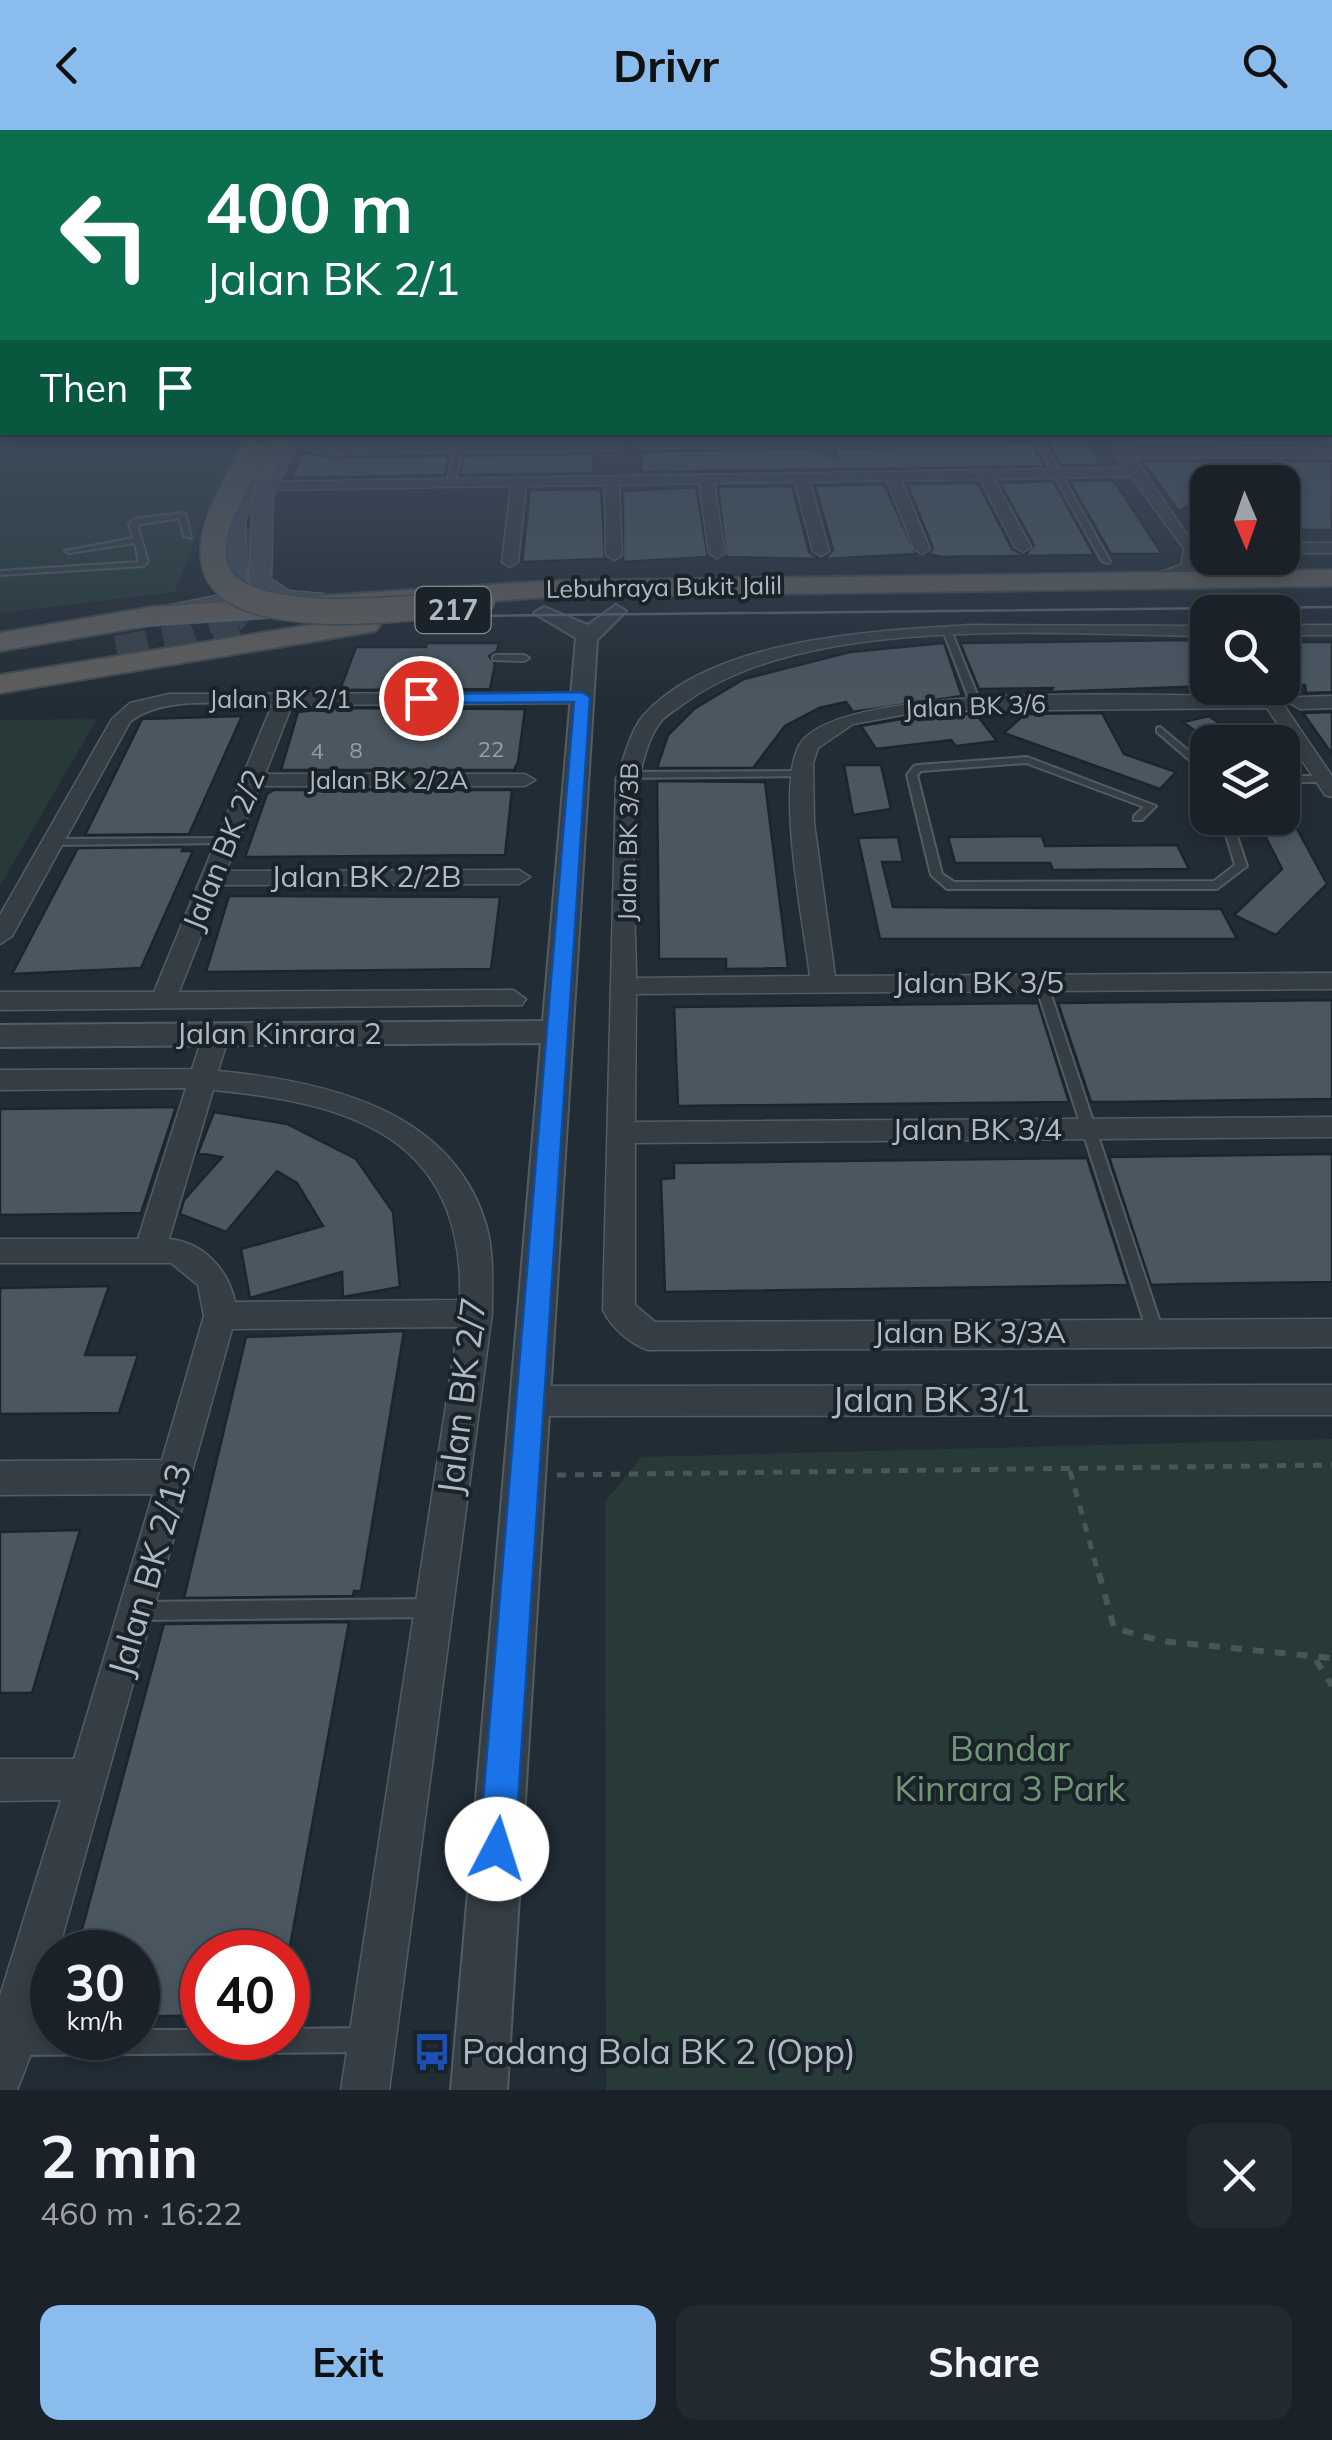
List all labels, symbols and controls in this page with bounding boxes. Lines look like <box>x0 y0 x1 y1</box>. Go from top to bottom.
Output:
text: Drivr <box>613 37 719 93</box>
icon: back <box>40 38 95 93</box>
icon: search <box>1237 38 1292 93</box>
text: 400 m <box>205 163 413 251</box>
icon: left <box>40 170 170 300</box>
text: Jalan BK 2/1 <box>205 250 460 306</box>
icon: arrive <box>148 360 203 415</box>
text: Then <box>40 364 128 412</box>
north arrow <box>1190 465 1300 575</box>
map controls <box>1190 465 1300 835</box>
street label: Lebuhraya Bukit Jalil <box>546 569 782 604</box>
road number: 217 <box>416 587 490 633</box>
button: search <box>1190 595 1300 705</box>
pin <box>379 656 464 741</box>
icon: arrive <box>394 671 449 726</box>
street label: Jalan BK 2/1 <box>209 683 351 714</box>
street label: Jalan BK 3/6 <box>904 688 1046 723</box>
button: layers <box>1190 725 1300 835</box>
house number: 22 <box>478 735 504 763</box>
house number: 8 <box>349 736 363 764</box>
house number: 4 <box>310 737 324 765</box>
street label: Jalan BK 3/3B <box>611 762 644 922</box>
street label: Jalan BK 2/2 <box>174 764 273 936</box>
street label: Jalan BK 2/2A <box>308 764 468 795</box>
street label: Jalan BK 2/2B <box>271 857 461 895</box>
street label: Jalan BK 3/5 <box>894 963 1064 1001</box>
street label: Jalan Kinrara 2 <box>176 1014 382 1052</box>
street label: Jalan BK 3/4 <box>892 1110 1062 1148</box>
street label: Jalan BK 2/7 <box>427 1295 495 1497</box>
street label: Jalan BK 3/3A <box>874 1313 1066 1351</box>
street label: Jalan BK 3/1 <box>832 1377 1030 1421</box>
street label: Jalan BK 2/13 <box>98 1458 200 1681</box>
park label: Bandar Kinrara 3 Park <box>894 1726 1126 1810</box>
position arrow <box>445 1797 549 1901</box>
speed limit sign: 40 <box>180 1930 310 2060</box>
text: 30 <box>65 1951 125 2014</box>
text: km/h <box>67 2005 123 2036</box>
place label: Padang Bola BK 2 (Opp) <box>462 2029 856 2073</box>
bus stop icon: Padang Bola BK 2 (Opp) <box>411 2031 453 2073</box>
text: 2 min <box>40 2118 198 2193</box>
button: close <box>1187 2123 1292 2228</box>
text: 460 m · 16:22 <box>40 2193 242 2233</box>
button: Exit <box>40 2305 656 2420</box>
button: Share <box>676 2305 1292 2420</box>

